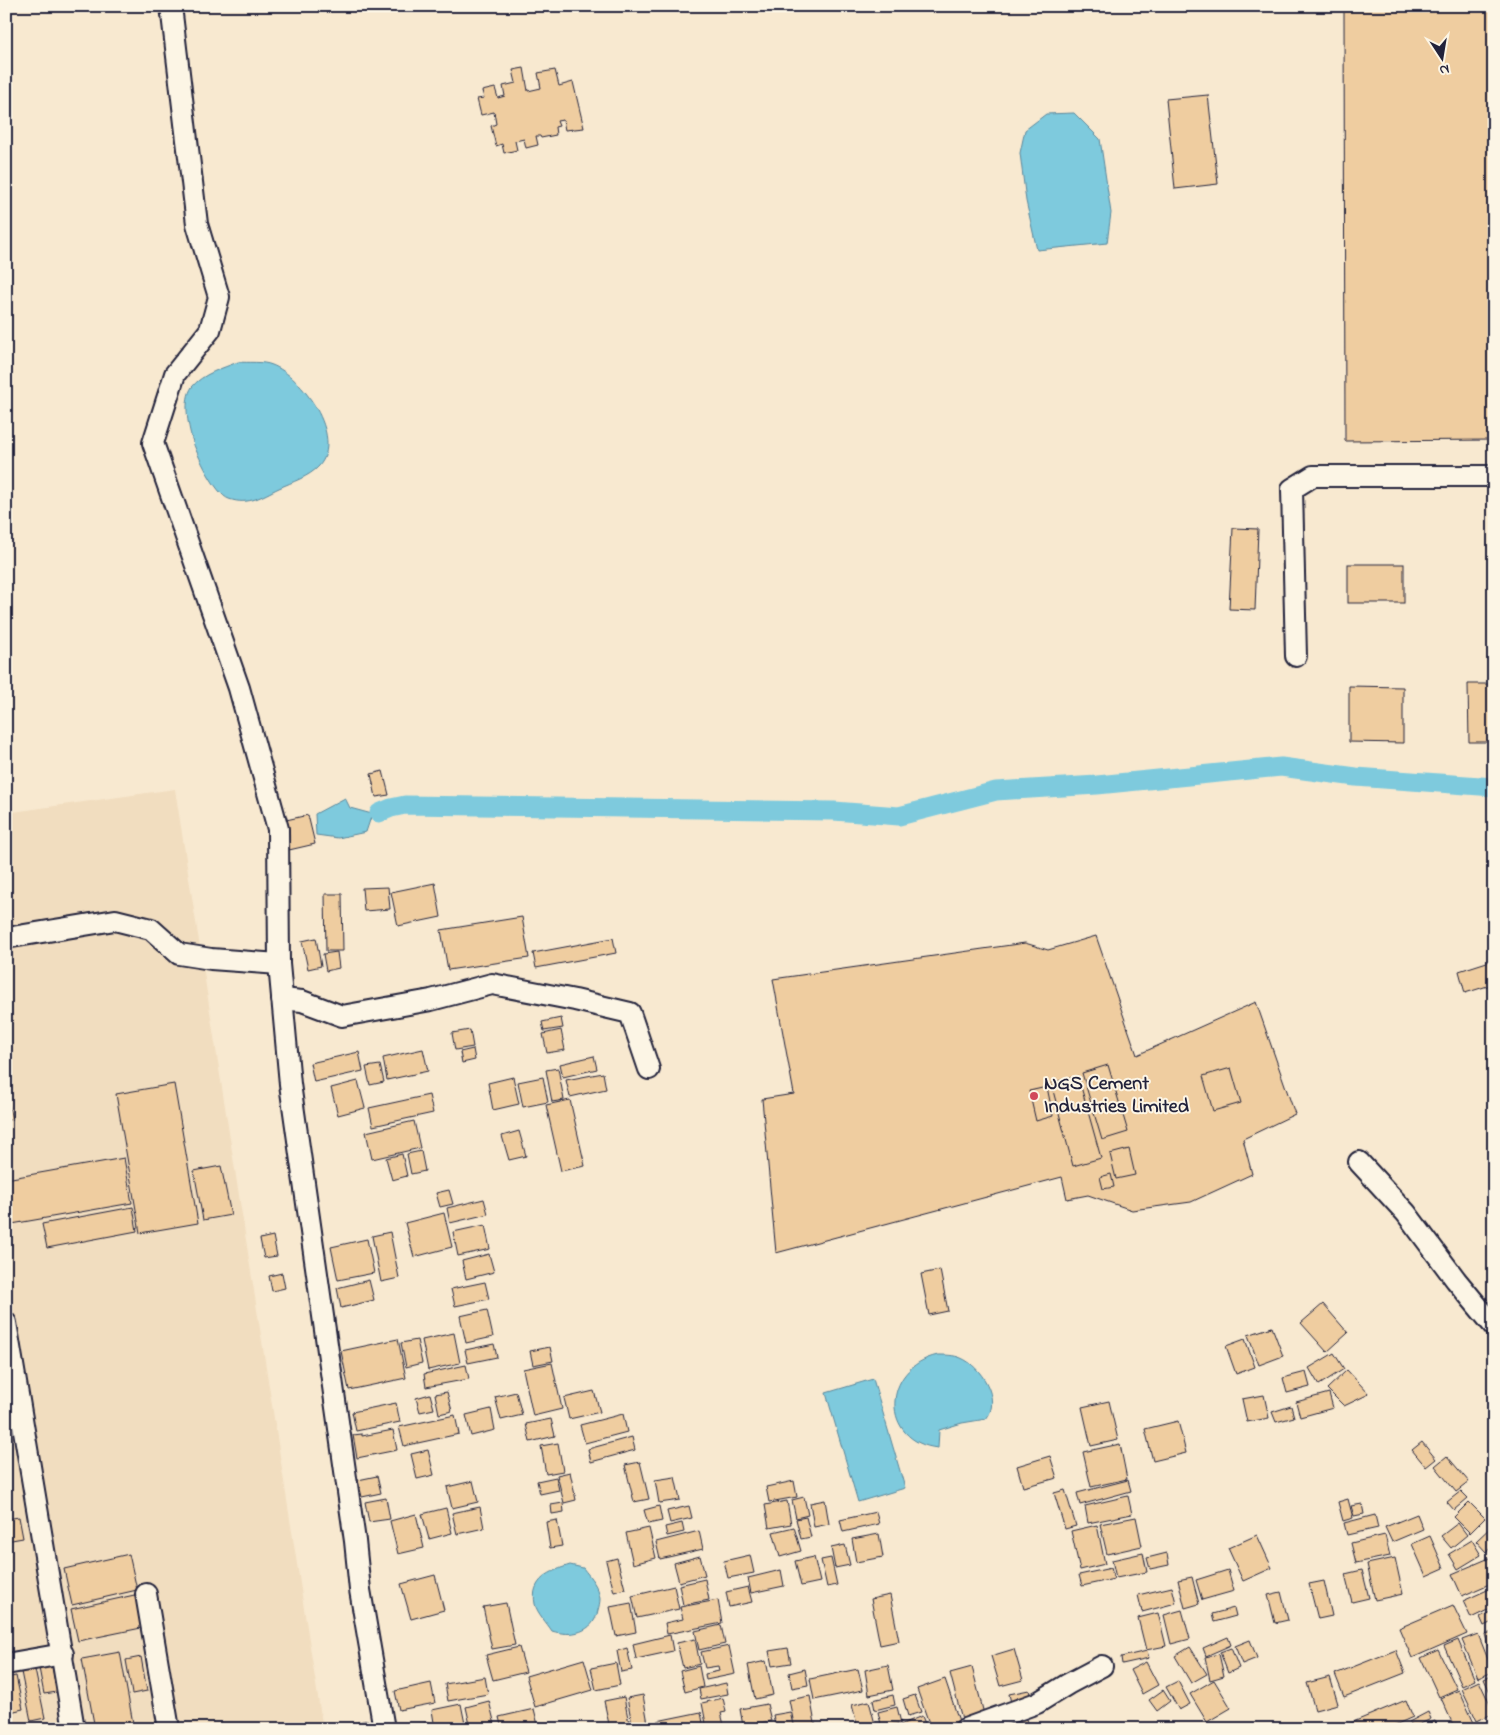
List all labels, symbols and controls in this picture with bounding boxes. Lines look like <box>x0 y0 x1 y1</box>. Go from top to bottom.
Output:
north arrow <box>1418 32 1468 82</box>
text: N <box>1438 58 1451 81</box>
place label: NGS Cement Industries Limited <box>1044 1070 1190 1122</box>
marker: NGS Cement Industries Limited <box>1028 1090 1040 1102</box>

